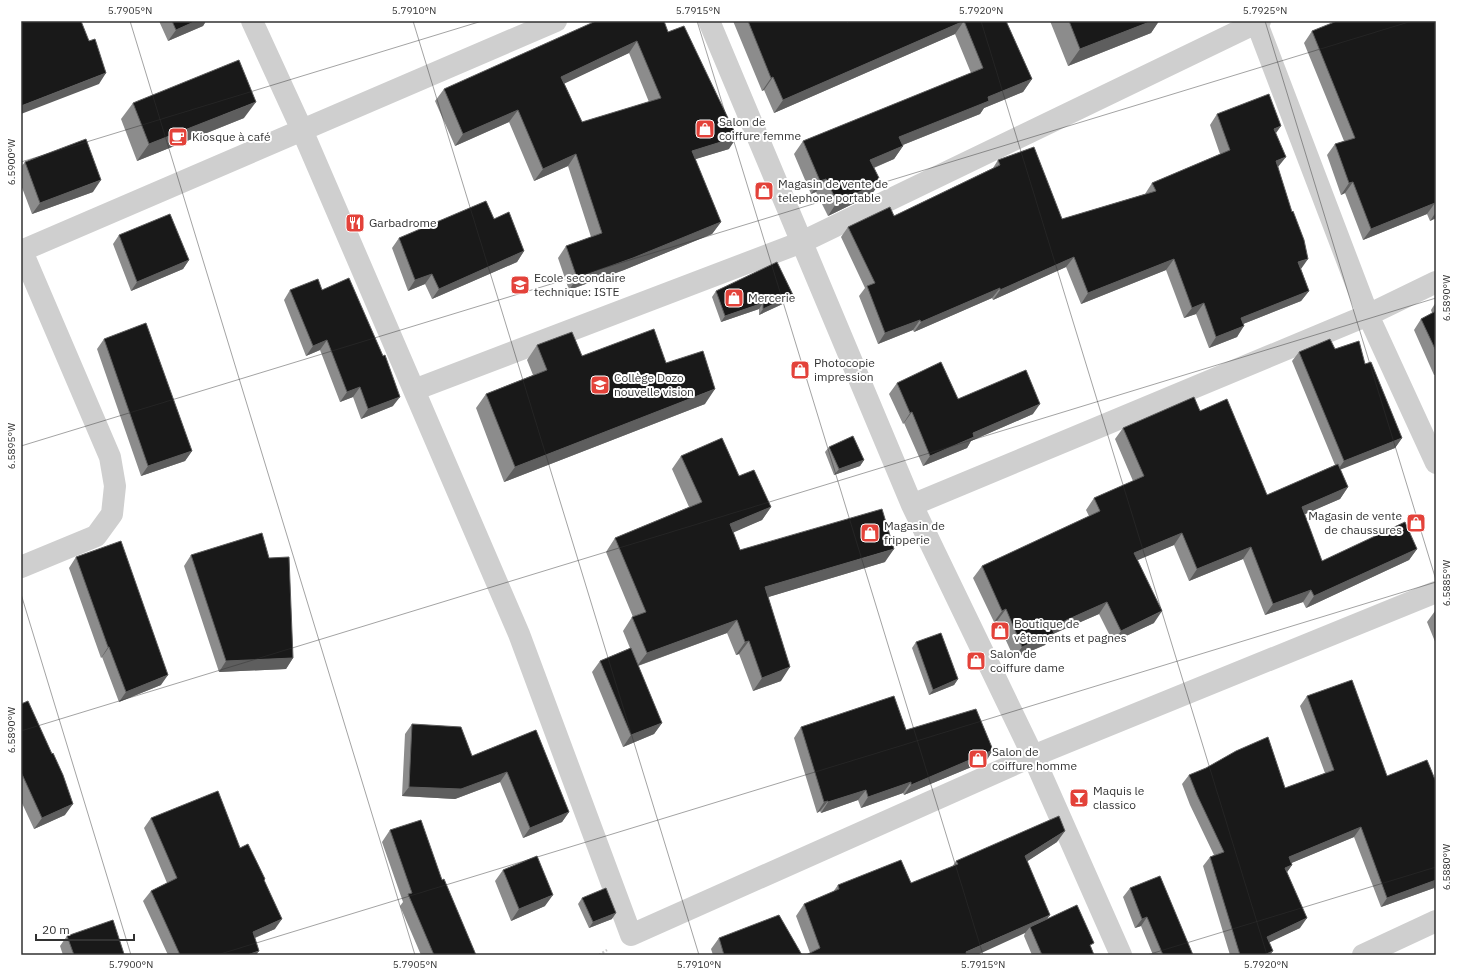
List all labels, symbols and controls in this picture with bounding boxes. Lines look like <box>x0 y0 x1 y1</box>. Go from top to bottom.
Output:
text: 5.7905°N <box>108 4 152 17</box>
text: 5.7910°N <box>392 4 436 17</box>
text: 5.7915°N <box>676 4 720 17</box>
text: 5.7920°N <box>959 4 1003 17</box>
text: 5.7925°N <box>1243 4 1287 17</box>
place label: Salon de coiffure femme <box>719 114 801 143</box>
shop icon: Salon de coiffure femme <box>694 118 716 140</box>
cafe icon: Kiosque à café <box>167 126 189 148</box>
place label: Kiosque à café <box>192 129 271 144</box>
text: 6.5900°W <box>5 139 18 185</box>
place label: Magasin de vente de telephone portable <box>778 176 888 205</box>
shop icon: Magasin de vente de telephone portable <box>753 180 775 202</box>
restaurant icon: Garbadrome <box>344 212 366 234</box>
place label: Garbadrome <box>369 215 437 230</box>
place label: Ecole secondaire technique: ISTE <box>534 270 626 299</box>
school or university icon: Ecole secondaire technique: ISTE <box>509 274 531 296</box>
text: 6.5890°W <box>1440 275 1453 321</box>
shop icon: Mercerie <box>723 287 745 309</box>
place label: Mercerie <box>748 290 796 305</box>
place label: Photocopie impression <box>814 355 875 384</box>
shop icon: Photocopie impression <box>789 359 811 381</box>
place label: Collège Dozo nouvelle vision <box>614 370 694 399</box>
school or university icon: Collège Dozo nouvelle vision <box>589 374 611 396</box>
text: 6.5895°W <box>5 423 18 469</box>
place label: Magasin de vente de chaussures <box>1308 508 1402 537</box>
shop icon: Magasin de vente de chaussures <box>1405 512 1427 534</box>
place label: Magasin de fripperie <box>884 518 945 547</box>
shop icon: Magasin de fripperie <box>859 522 881 544</box>
text: 6.5885°W <box>1440 560 1453 606</box>
place label: Boutique de vêtements et pagnes <box>1014 616 1127 645</box>
shop icon: Boutique de vêtements et pagnes <box>989 620 1011 642</box>
place label: Salon de coiffure dame <box>990 646 1065 675</box>
shop icon: Salon de coiffure dame <box>965 650 987 672</box>
text: 6.5890°W <box>5 707 18 753</box>
place label: Salon de coiffure homme <box>992 744 1078 773</box>
shop icon: Salon de coiffure homme <box>967 748 989 770</box>
place label: Maquis le classico <box>1093 783 1145 812</box>
bar icon: Maquis le classico <box>1068 787 1090 809</box>
text: 6.5880°W <box>1440 844 1453 890</box>
scale bar <box>36 916 134 942</box>
text: 20 m <box>42 922 70 937</box>
text: 5.7900°N <box>109 958 153 971</box>
text: 5.7905°N <box>393 958 437 971</box>
text: 5.7910°N <box>677 958 721 971</box>
text: 5.7915°N <box>961 958 1005 971</box>
text: 5.7920°N <box>1244 958 1288 971</box>

